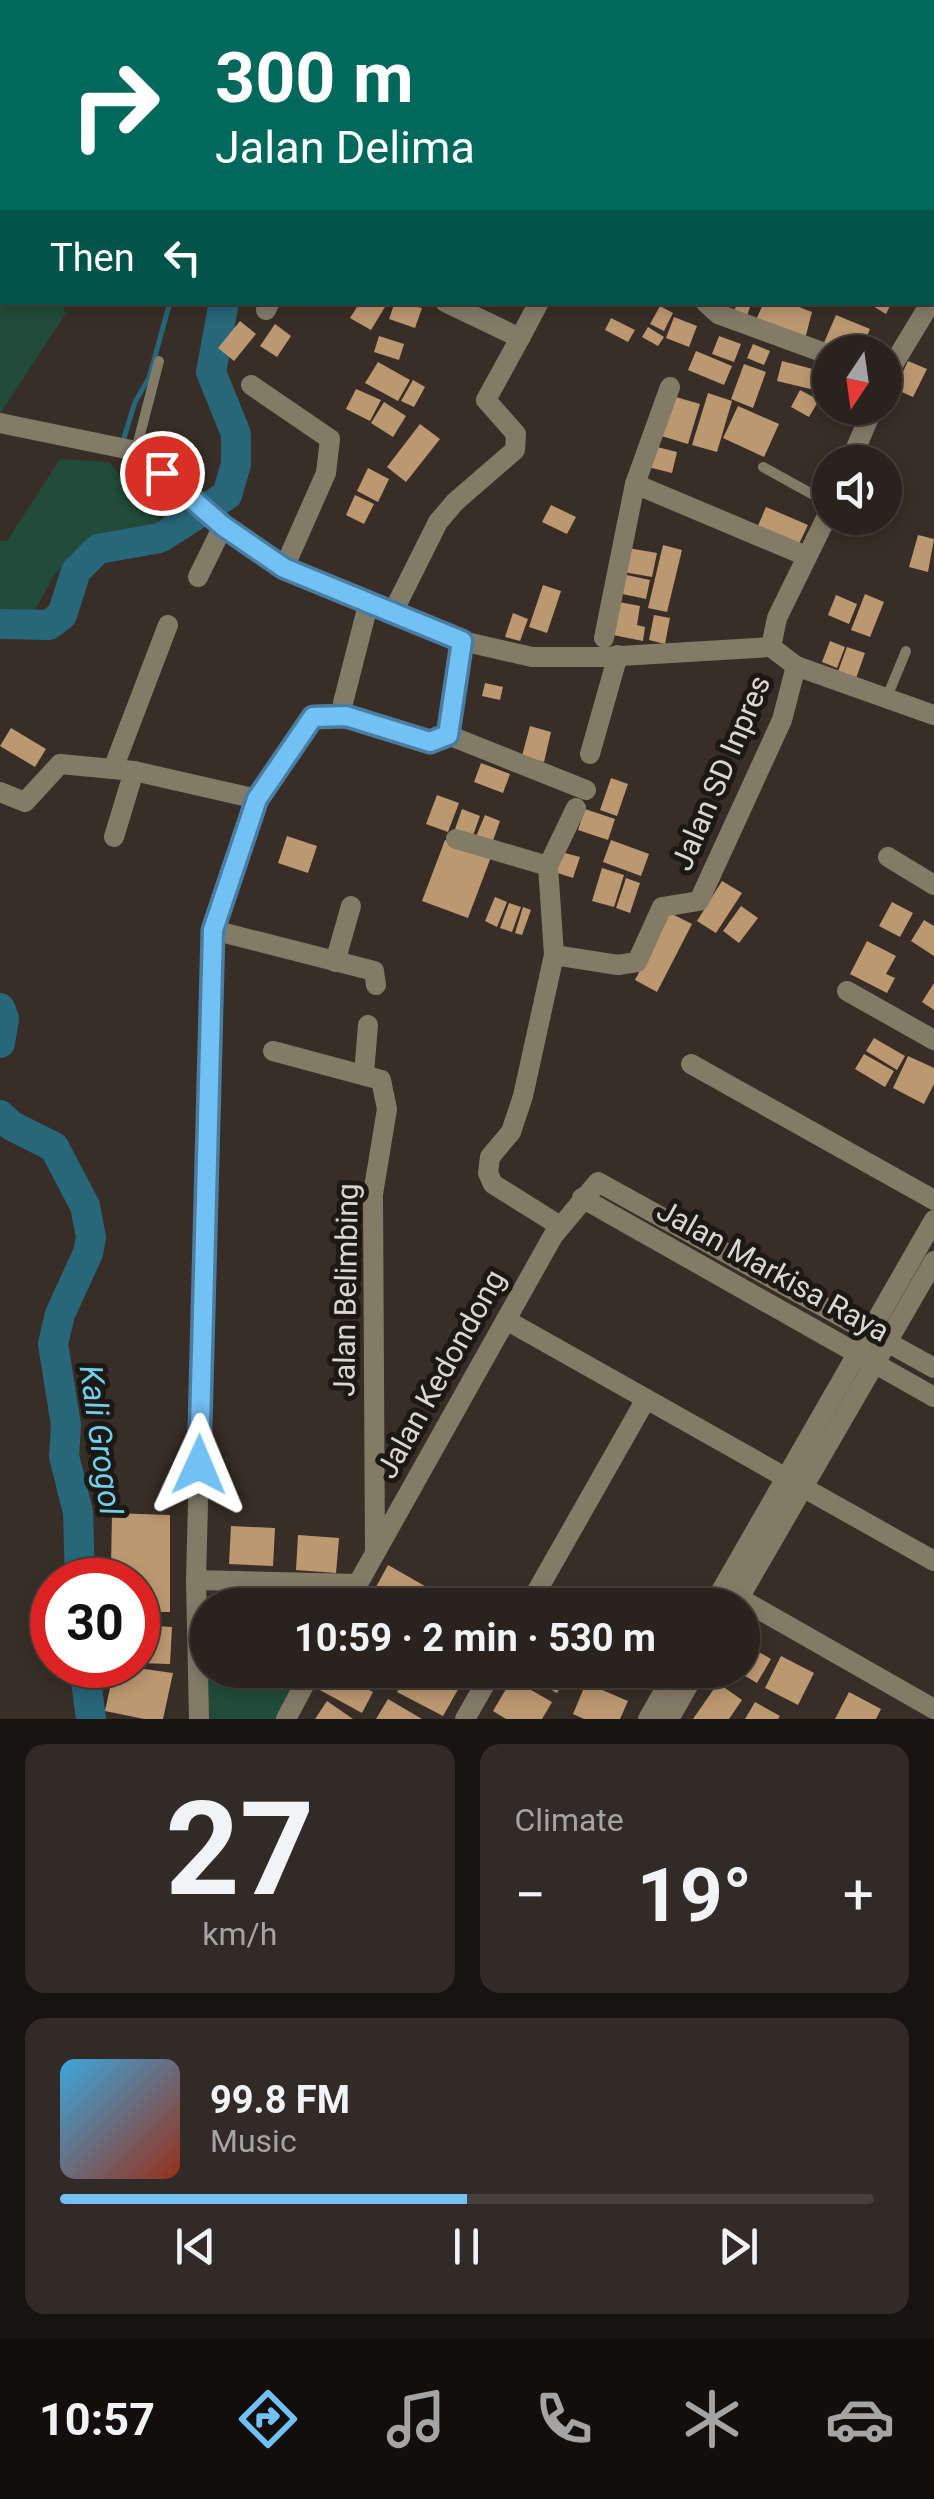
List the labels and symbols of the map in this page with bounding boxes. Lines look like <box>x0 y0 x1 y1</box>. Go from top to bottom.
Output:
north arrow <box>812 335 902 425</box>
pin <box>120 431 205 516</box>
street label: Jalan SD Inpres <box>664 670 777 876</box>
street label: Jalan Belimbing <box>326 1183 365 1397</box>
street label: Jalan Markisa Raya <box>651 1192 895 1349</box>
street label: Jalan Kedondong <box>369 1263 512 1484</box>
water label: Kali Grogol <box>72 1363 130 1518</box>
position arrow <box>147 1413 251 1517</box>
speed limit sign: 30 <box>30 1558 160 1688</box>

